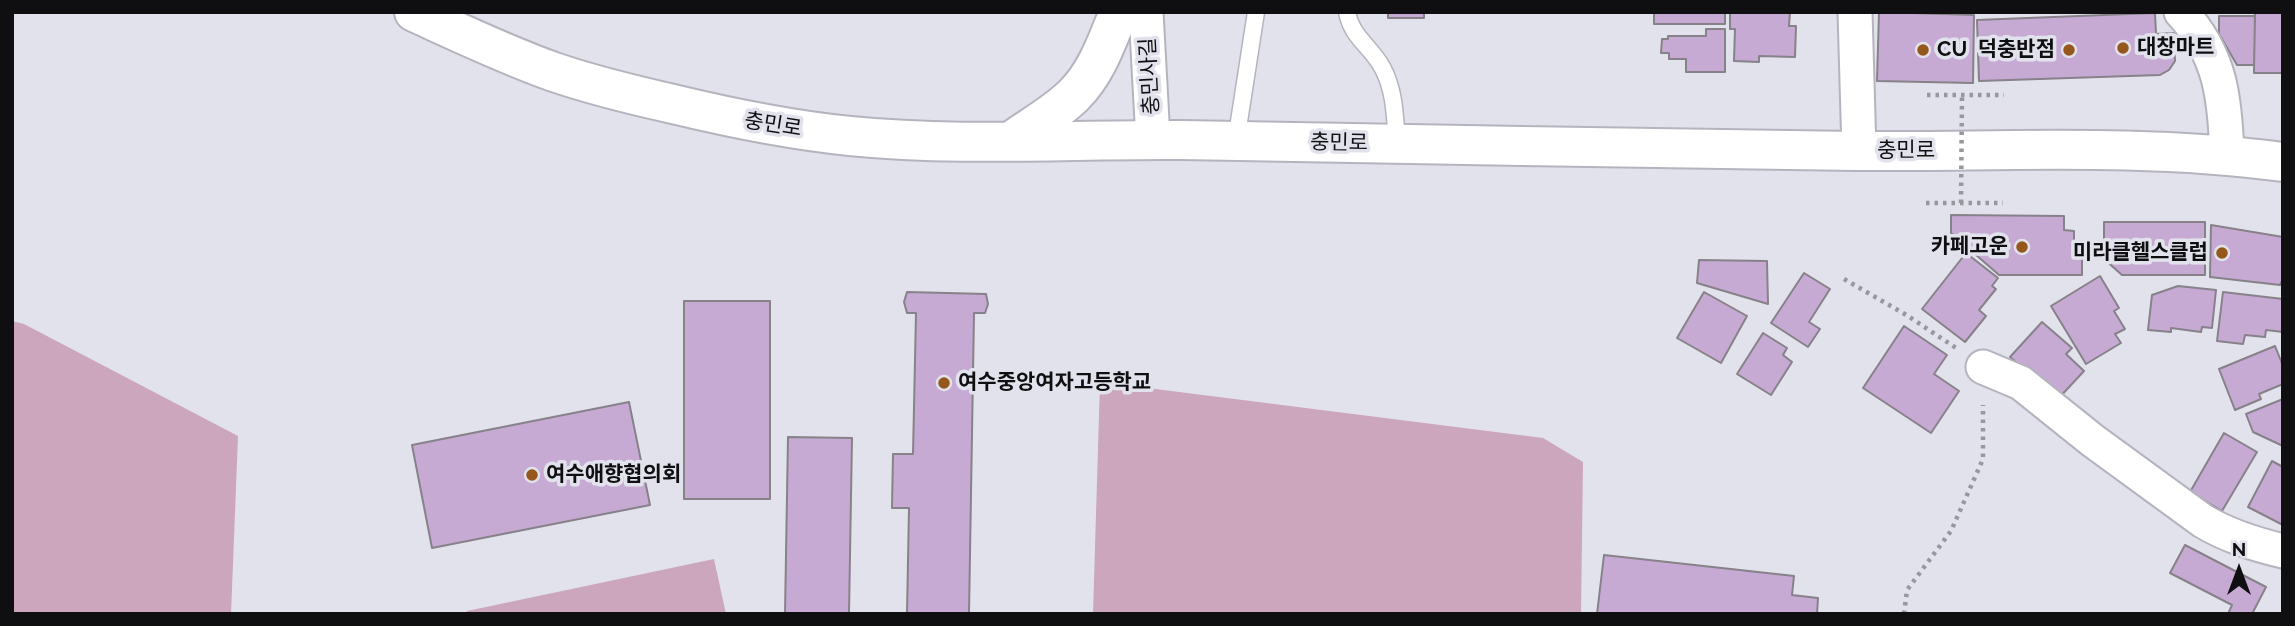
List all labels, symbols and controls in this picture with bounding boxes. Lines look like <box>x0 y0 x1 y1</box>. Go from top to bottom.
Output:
place label: 대창마트 <box>2137 35 2214 61</box>
street label: 충민사길 <box>1135 37 1165 115</box>
place label: CU <box>1937 37 1967 63</box>
place label: 덕충반점 <box>1978 37 2055 63</box>
marker: 대창마트 <box>2115 40 2131 56</box>
marker: CU <box>1915 42 1931 58</box>
marker: 덕충반점 <box>2061 42 2077 58</box>
street label: 충민로 <box>742 108 804 142</box>
street label: 충민로 <box>1310 130 1368 156</box>
street label: 충민로 <box>1877 138 1935 164</box>
place label: 카페고운 <box>1931 234 2008 260</box>
marker: 카페고운 <box>2014 239 2030 255</box>
place label: 미라클헬스클럽 <box>2073 240 2208 266</box>
marker: 미라클헬스클럽 <box>2214 245 2230 261</box>
place label: 여수중앙여자고등학교 <box>958 370 1151 396</box>
marker: 여수중앙여자고등학교 <box>936 375 952 391</box>
place label: 여수애향협의회 <box>546 462 681 488</box>
marker: 여수애향협의회 <box>524 467 540 483</box>
north arrow <box>2204 535 2274 605</box>
text: N <box>2232 538 2246 560</box>

